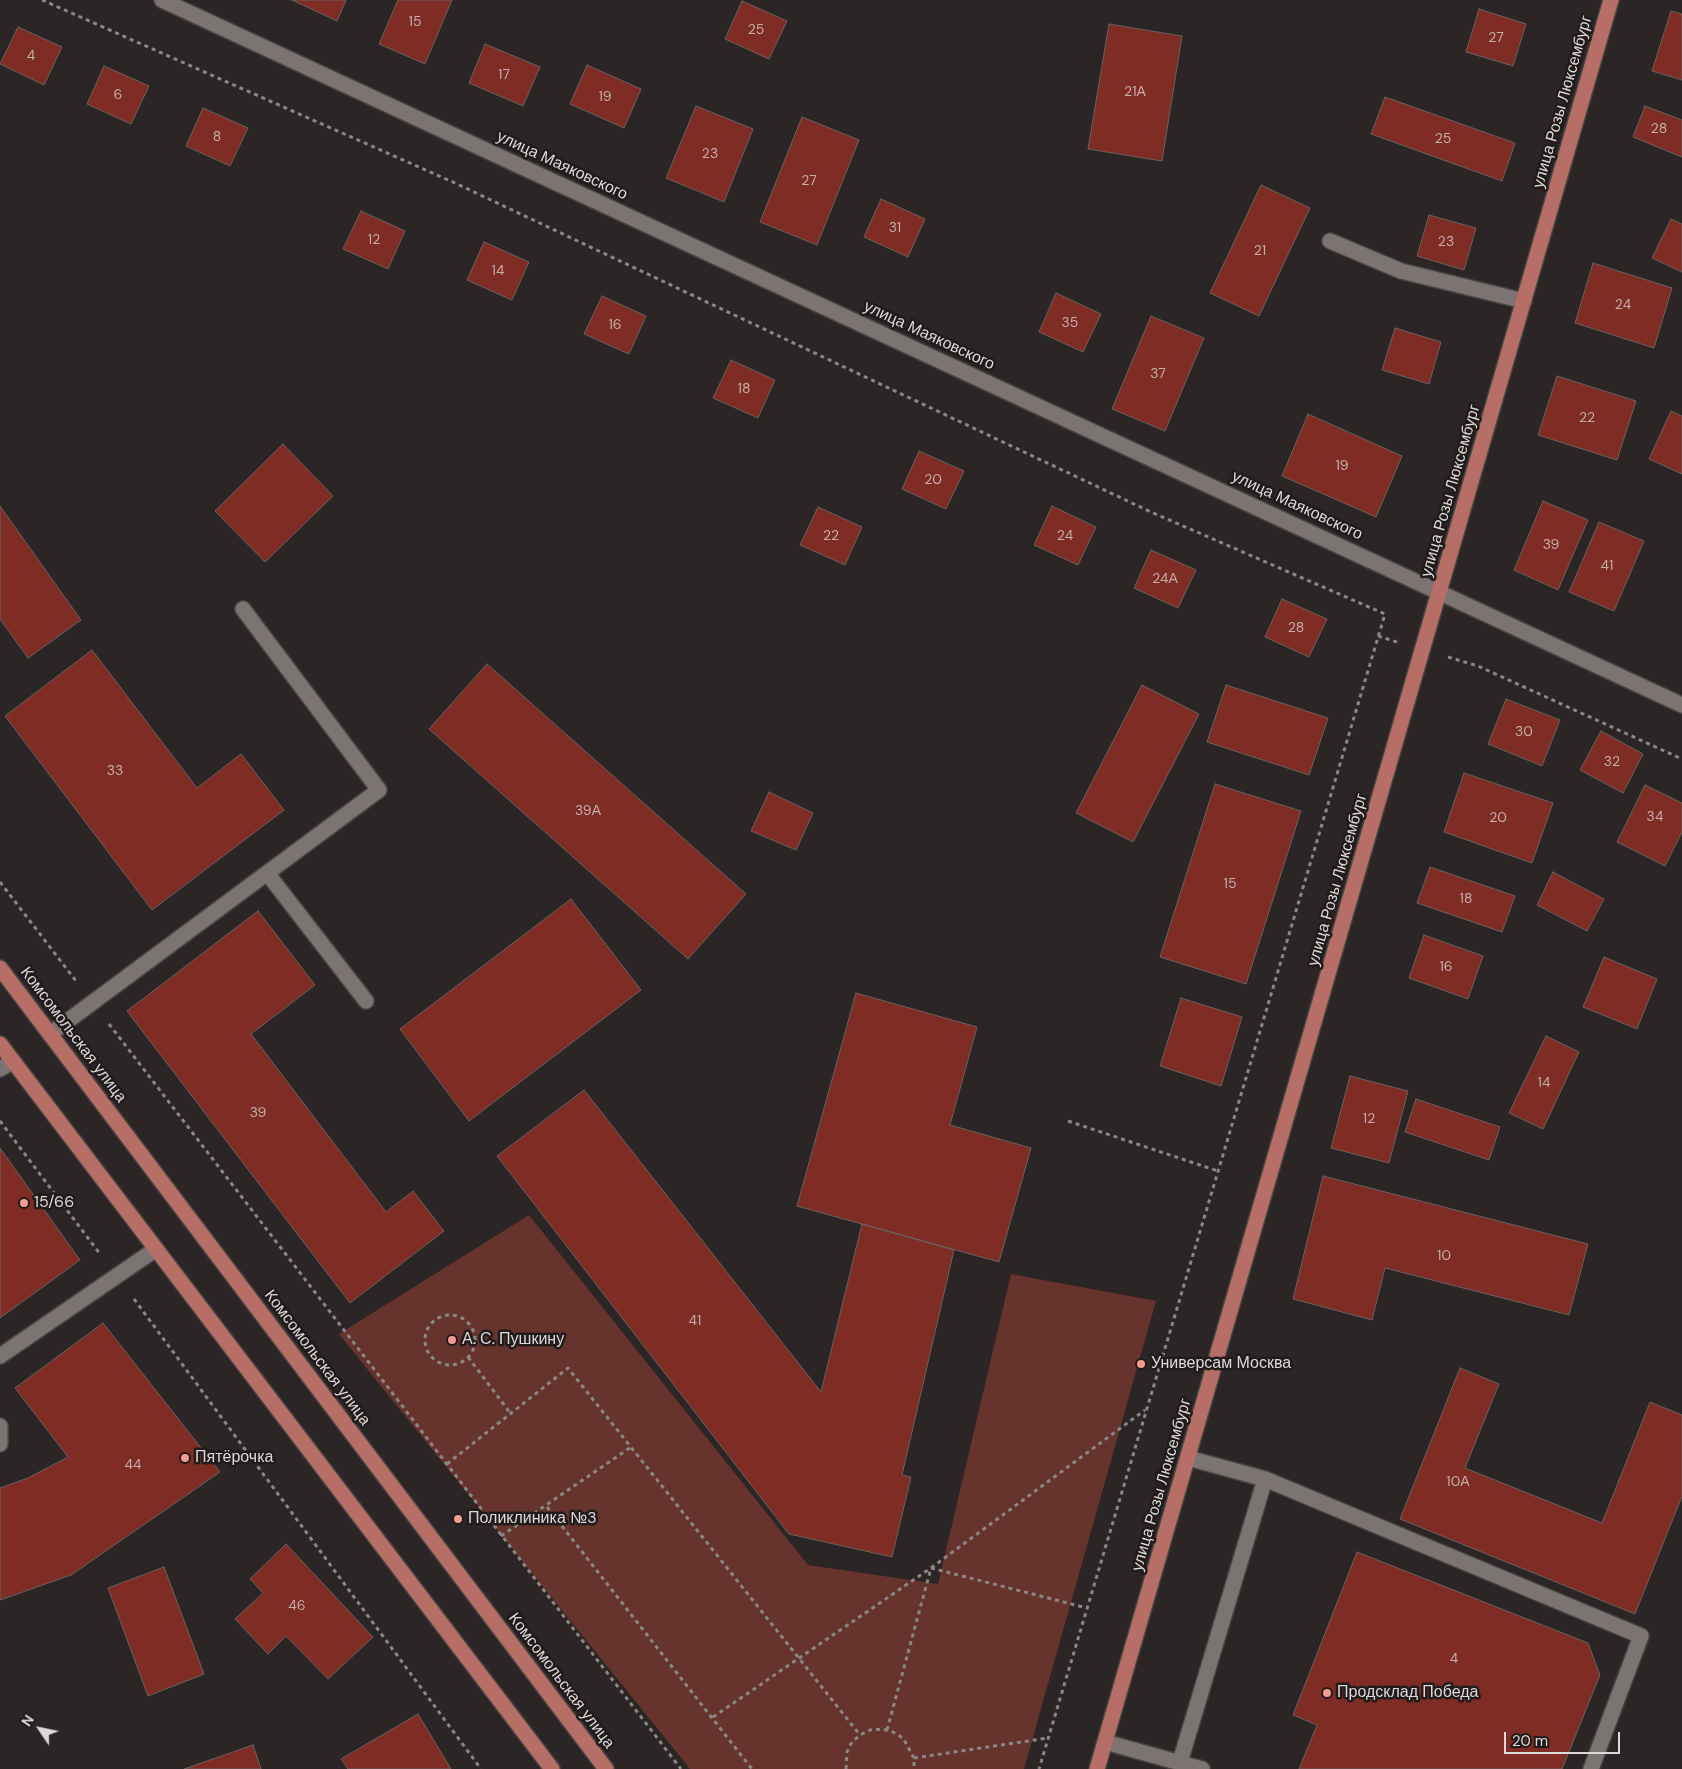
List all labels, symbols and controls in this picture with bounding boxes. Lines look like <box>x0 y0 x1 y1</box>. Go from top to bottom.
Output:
street label: улица Розы Люксембург <box>1529 13 1597 191</box>
house number: 15 <box>409 14 421 30</box>
house number: 25 <box>748 22 764 38</box>
house number: 27 <box>1488 30 1504 46</box>
house number: 4 <box>27 48 35 64</box>
house number: 17 <box>498 67 510 83</box>
house number: 21А <box>1124 84 1146 100</box>
house number: 6 <box>114 87 122 103</box>
house number: 19 <box>598 89 612 105</box>
house number: 28 <box>1651 121 1667 137</box>
street label: улица Маяковского <box>494 127 630 205</box>
house number: 8 <box>213 129 221 145</box>
house number: 25 <box>1435 131 1451 147</box>
house number: 23 <box>702 146 718 162</box>
house number: 27 <box>801 173 817 189</box>
house number: 31 <box>889 220 901 236</box>
house number: 12 <box>368 232 380 248</box>
house number: 23 <box>1438 234 1454 250</box>
house number: 21 <box>1254 243 1266 259</box>
house number: 14 <box>492 263 504 279</box>
street label: улица Маяковского <box>861 297 997 375</box>
house number: 24 <box>1615 297 1631 313</box>
house number: 35 <box>1062 315 1078 331</box>
house number: 16 <box>608 317 622 333</box>
house number: 37 <box>1150 366 1166 382</box>
house number: 18 <box>738 381 750 397</box>
street label: улица Розы Люксембург <box>1417 402 1485 580</box>
house number: 22 <box>1579 410 1595 426</box>
house number: 19 <box>1335 458 1349 474</box>
street label: улица Маяковского <box>1229 467 1365 545</box>
house number: 20 <box>924 472 942 488</box>
house number: 22 <box>823 528 839 544</box>
house number: 24 <box>1057 528 1073 544</box>
house number: 39 <box>1543 537 1559 553</box>
house number: 41 <box>1601 558 1613 574</box>
house number: 24А <box>1152 571 1178 587</box>
house number: 28 <box>1288 620 1304 636</box>
house number: 30 <box>1515 724 1533 740</box>
house number: 32 <box>1604 754 1620 770</box>
house number: 33 <box>107 763 123 779</box>
street label: улица Розы Люксембург <box>1304 791 1372 969</box>
house number: 39А <box>575 803 601 819</box>
house number: 34 <box>1647 809 1663 825</box>
house number: 20 <box>1489 810 1507 826</box>
house number: 15 <box>1224 876 1236 892</box>
house number: 18 <box>1460 891 1472 907</box>
house number: 16 <box>1439 959 1453 975</box>
street label: Комсомольская улица <box>16 963 130 1107</box>
house number: 14 <box>1538 1075 1550 1091</box>
house number: 39 <box>250 1105 266 1121</box>
house number: 12 <box>1363 1111 1375 1127</box>
place label: 15/66 <box>34 1193 74 1213</box>
marker: 15/66 <box>18 1197 30 1209</box>
house number: 10 <box>1437 1248 1451 1264</box>
street label: Комсомольская улица <box>260 1286 374 1430</box>
house number: 41 <box>689 1313 701 1329</box>
place label: А. С. Пушкину <box>462 1330 564 1350</box>
marker: А. С. Пушкину <box>446 1334 458 1346</box>
place label: Универсам Москва <box>1151 1354 1291 1374</box>
marker: Универсам Москва <box>1135 1358 1147 1370</box>
street label: улица Розы Люксембург <box>1128 1396 1196 1574</box>
place label: Пятёрочка <box>195 1448 273 1468</box>
marker: Пятёрочка <box>179 1452 191 1464</box>
house number: 44 <box>125 1457 141 1473</box>
house number: 10А <box>1446 1474 1470 1490</box>
place label: Поликлиника №3 <box>468 1509 597 1529</box>
marker: Поликлиника №3 <box>452 1513 464 1525</box>
house number: 46 <box>288 1598 306 1614</box>
street label: Комсомольская улица <box>504 1609 618 1753</box>
house number: 4 <box>1450 1651 1458 1667</box>
place label: Продсклад Победа <box>1337 1683 1478 1703</box>
marker: Продсклад Победа <box>1321 1687 1333 1699</box>
north arrow <box>15 1704 65 1754</box>
text: N <box>17 1711 38 1730</box>
scale bar <box>1507 1722 1623 1754</box>
text: 20 m <box>1512 1731 1548 1751</box>

